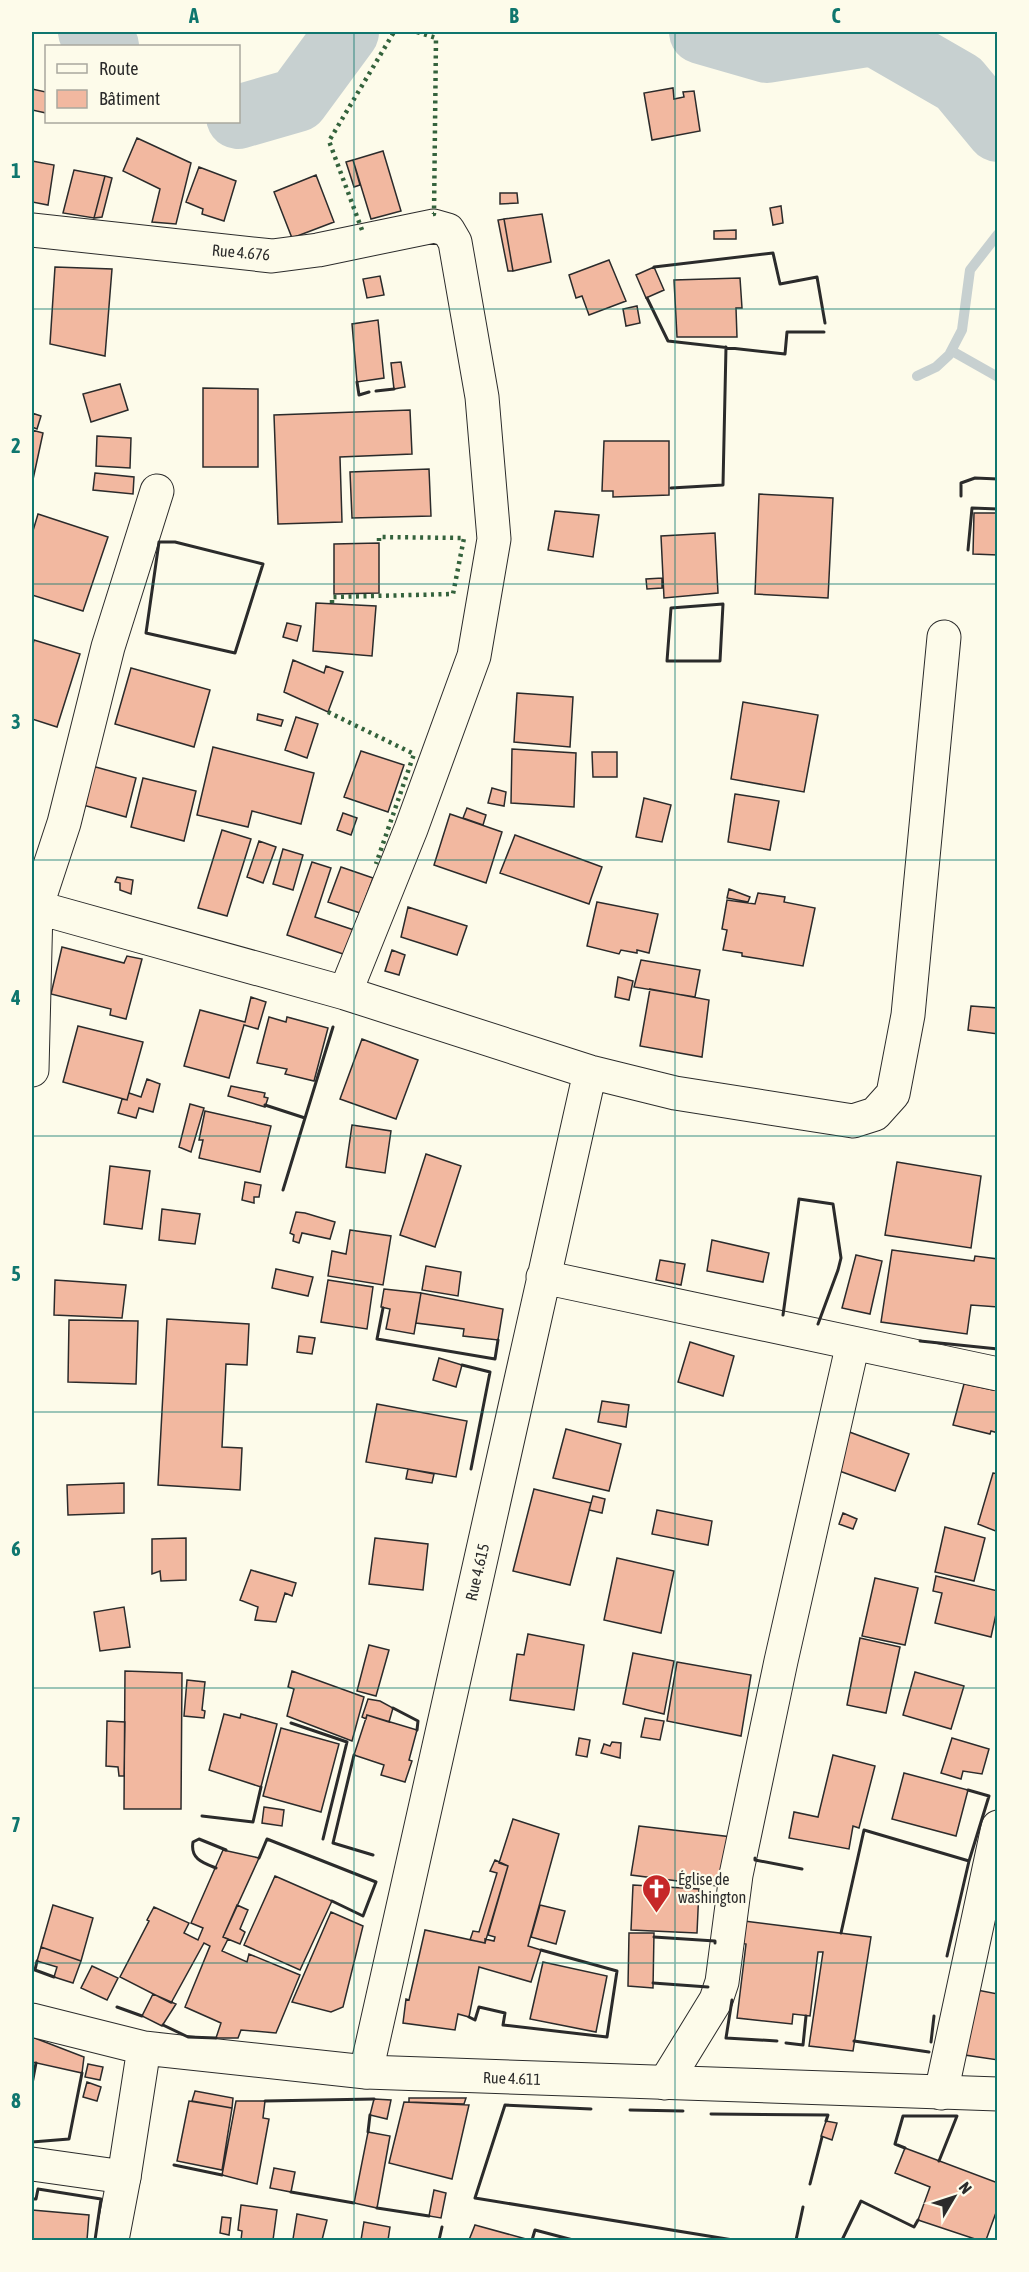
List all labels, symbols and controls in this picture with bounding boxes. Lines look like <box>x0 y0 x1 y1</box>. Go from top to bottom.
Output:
text: A <box>188 4 199 27</box>
text: B <box>509 4 519 27</box>
text: C <box>832 4 841 27</box>
legend <box>45 45 240 123</box>
text: Route <box>99 58 138 79</box>
text: Bâtiment <box>99 88 160 109</box>
text: 1 <box>11 159 21 182</box>
street label: Rue 4.676 <box>211 241 271 263</box>
text: 2 <box>11 434 21 457</box>
text: 3 <box>11 710 21 733</box>
text: 4 <box>10 986 21 1009</box>
text: 5 <box>11 1262 21 1285</box>
text: 6 <box>11 1537 21 1560</box>
street label: Rue 4.615 <box>462 1542 492 1602</box>
text: 7 <box>11 1813 21 1836</box>
place label: Église de washington <box>678 1870 746 1907</box>
church icon: Église de washington <box>641 1872 673 1914</box>
street label: Rue 4.611 <box>483 2068 541 2088</box>
text: 8 <box>11 2089 21 2112</box>
north arrow <box>924 2167 984 2227</box>
text: N <box>956 2178 976 2197</box>

